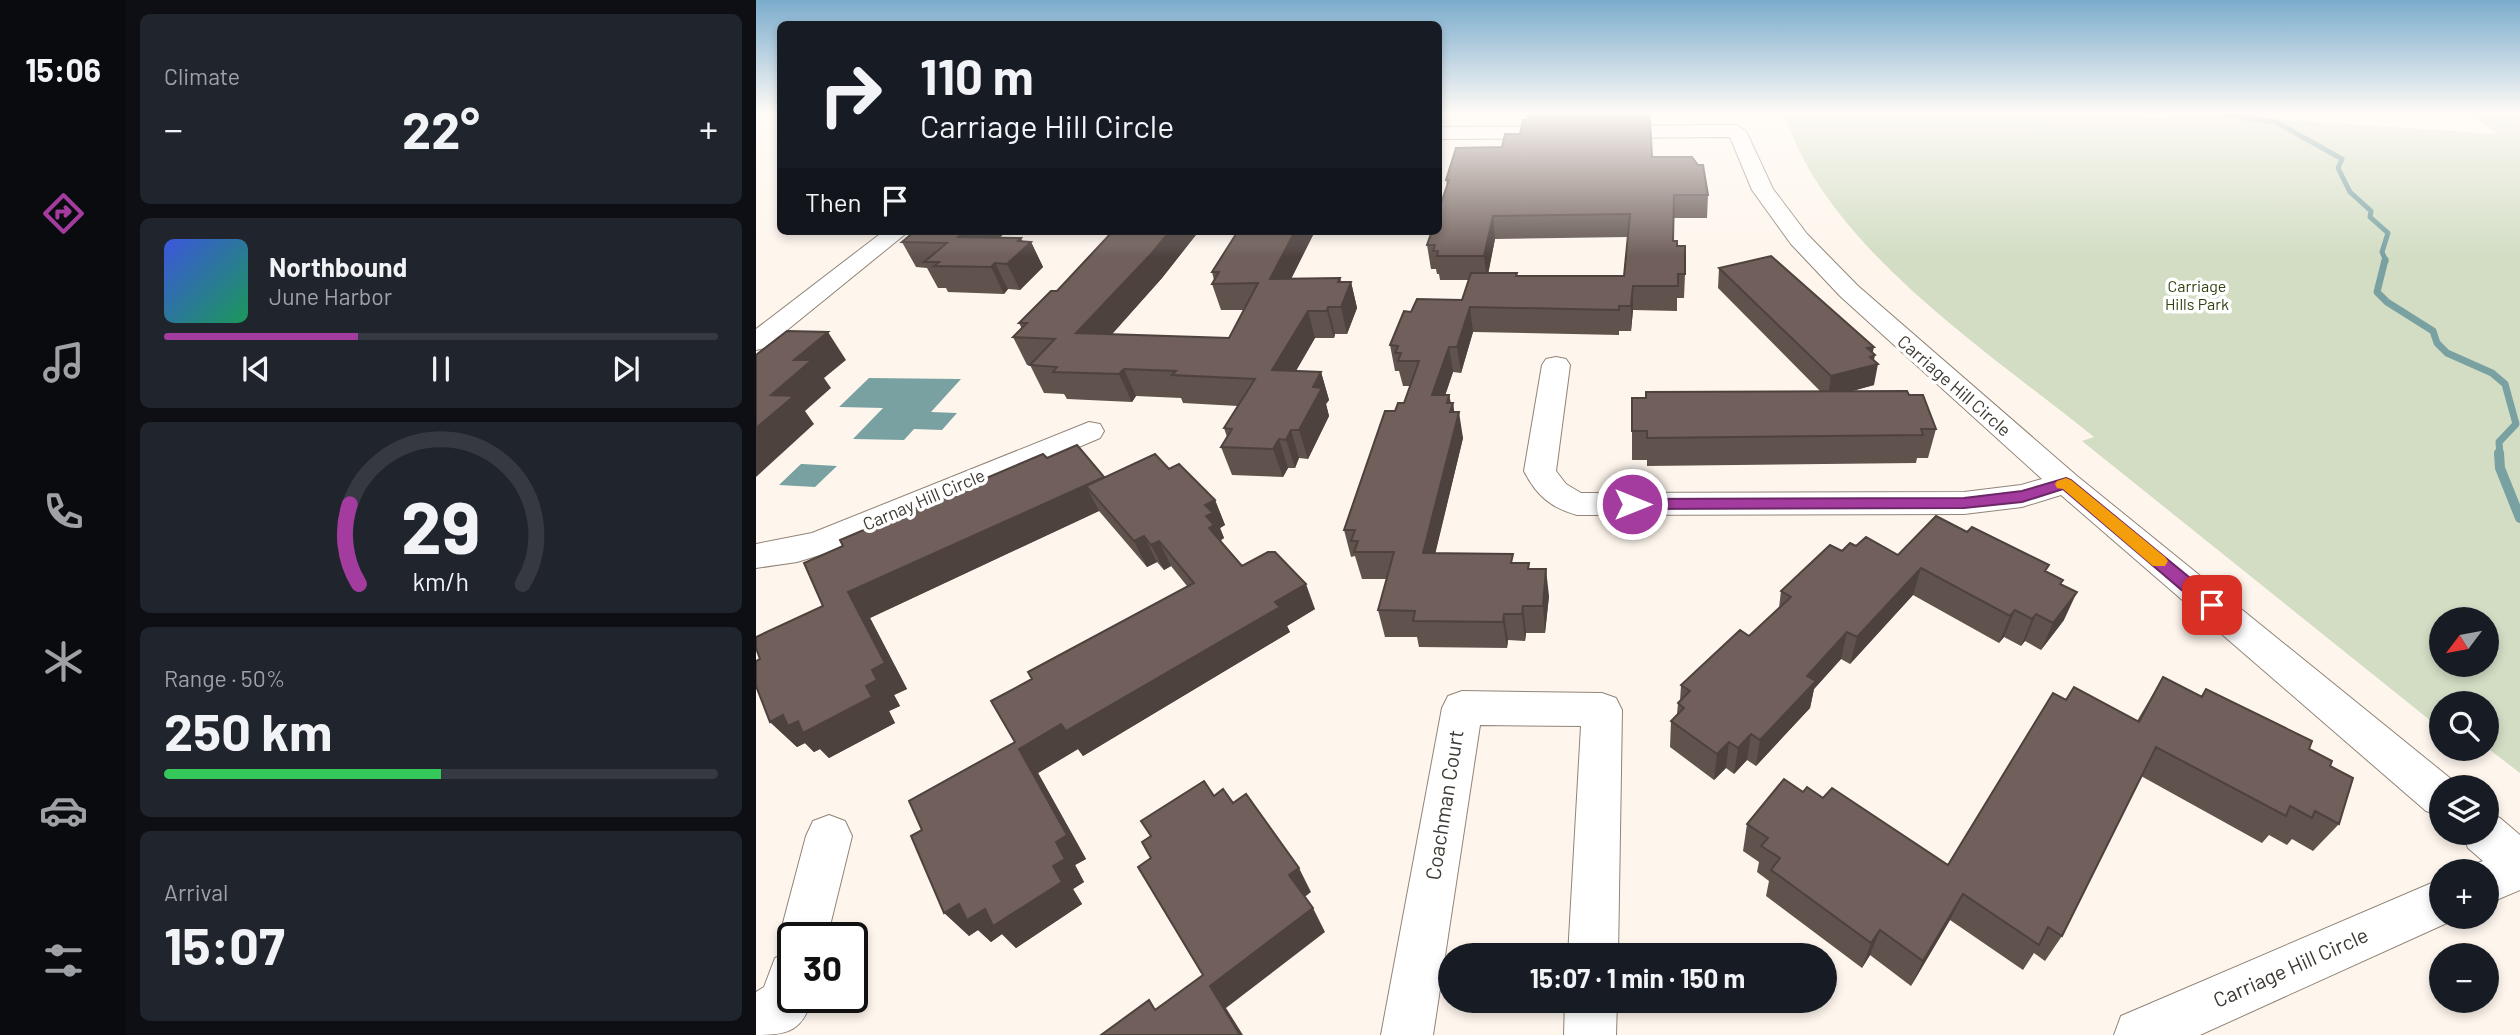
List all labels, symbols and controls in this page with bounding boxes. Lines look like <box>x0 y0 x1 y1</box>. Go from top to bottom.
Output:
text: 110 m <box>920 46 1034 105</box>
icon: right <box>805 49 896 140</box>
text: 15:06 <box>25 50 101 88</box>
text: Climate <box>164 62 240 90</box>
text: 22° <box>402 97 480 159</box>
text: − <box>164 105 183 151</box>
text: + <box>699 105 718 151</box>
text: Carriage Hill Circle <box>920 106 1174 144</box>
icon: arrive <box>876 182 914 220</box>
text: Then <box>805 186 862 217</box>
icon: directions <box>39 189 88 238</box>
text: Northbound <box>269 251 407 282</box>
park label: Carriage Hills Park <box>2165 276 2229 313</box>
text: June Harbor <box>269 282 392 310</box>
street label: Carriage Hill Circle <box>1893 330 2016 440</box>
icon: music <box>39 338 88 387</box>
icon: previous <box>237 350 275 388</box>
icon: pause <box>422 350 460 388</box>
icon: next <box>607 350 645 388</box>
street label: Carnay Hill Circle <box>859 463 988 535</box>
position arrow <box>1595 467 1669 541</box>
text: 29 <box>401 481 481 569</box>
icon: phone <box>39 487 88 536</box>
text: km/h <box>413 565 469 595</box>
pin <box>2182 575 2242 635</box>
icon: arrive <box>2193 586 2231 624</box>
north arrow <box>2429 607 2499 677</box>
map controls <box>2429 607 2499 1013</box>
icon: climate <box>39 637 88 686</box>
text: Range · 50% <box>164 664 285 692</box>
button: search <box>2429 691 2499 761</box>
text: 250 km <box>164 699 332 761</box>
street label: Coachman Court <box>1419 728 1468 882</box>
button: layers <box>2429 775 2499 845</box>
icon: car <box>39 786 88 835</box>
button: + <box>2429 859 2499 929</box>
text: Arrival <box>164 878 228 906</box>
text: 15:07 <box>164 913 285 975</box>
street label: Carriage Hill Circle <box>2209 921 2372 1012</box>
speed limit sign: 30 <box>777 922 868 1013</box>
icon: filters <box>39 936 88 985</box>
button: − <box>2429 943 2499 1013</box>
text: 15:07 · 1 min · 150 m <box>1530 962 1745 993</box>

